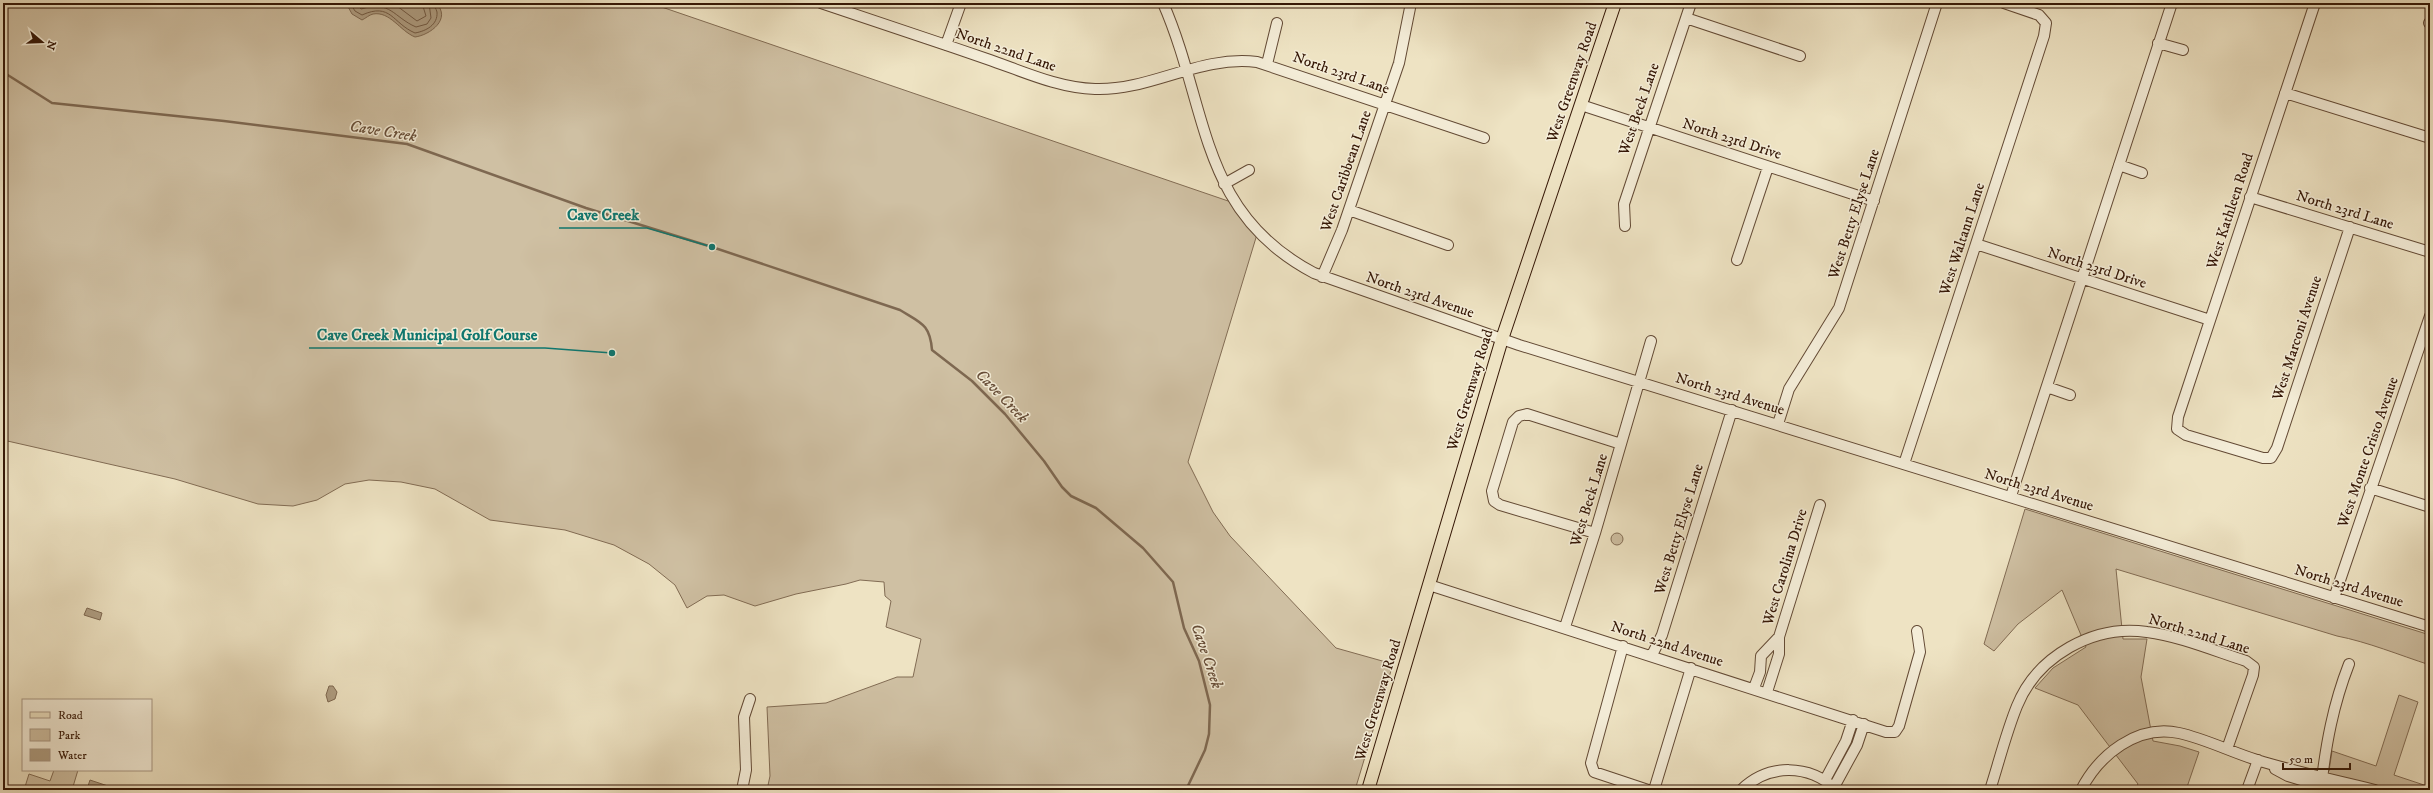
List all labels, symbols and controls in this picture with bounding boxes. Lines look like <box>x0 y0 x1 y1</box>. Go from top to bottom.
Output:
street label: West Greenway Road <box>1542 19 1602 146</box>
north arrow <box>22 22 62 62</box>
street label: North 22nd Lane <box>953 24 1059 76</box>
text: N <box>42 38 59 51</box>
street label: North 23rd Lane <box>1290 48 1392 98</box>
street label: West Beck Lane <box>1614 60 1664 159</box>
street label: West Caribbean Lane <box>1316 108 1376 235</box>
street label: North 23rd Drive <box>1680 114 1784 164</box>
water label: Cave Creek <box>348 116 418 146</box>
street label: West Betty Elyse Lane <box>1824 147 1884 282</box>
street label: West Kathleen Road <box>2202 150 2258 272</box>
street label: West Waltann Lane <box>1935 180 1989 299</box>
street label: North 23rd Lane <box>2294 186 2396 234</box>
callout: Cave Creek <box>559 200 647 228</box>
text: Cave Creek <box>567 205 640 225</box>
street label: North 23rd Drive <box>2045 243 2149 293</box>
street label: North 23rd Avenue <box>1363 268 1477 322</box>
street label: West Marconi Avenue <box>2268 273 2326 404</box>
callout: Cave Creek Municipal Golf Course <box>309 320 545 348</box>
text: Cave Creek Municipal Golf Course <box>317 325 538 345</box>
street label: West Greenway Road <box>1442 327 1498 454</box>
water label: Cave Creek <box>971 365 1033 427</box>
street label: North 23rd Avenue <box>1673 368 1787 420</box>
street label: West Monte Cristo Avenue <box>2333 374 2403 531</box>
street label: West Beck Lane <box>1566 451 1612 550</box>
street label: West Betty Elyse Lane <box>1650 461 1708 598</box>
street label: North 23rd Avenue <box>1982 464 2096 516</box>
street label: West Carolina Drive <box>1758 507 1812 628</box>
street label: North 23rd Avenue <box>2292 560 2406 612</box>
street label: North 22nd Lane <box>2146 610 2252 658</box>
street label: North 22nd Avenue <box>1608 617 1726 671</box>
water label: Cave Creek <box>1187 621 1228 691</box>
street label: West Greenway Road <box>1350 637 1406 764</box>
legend <box>22 699 152 771</box>
text: Road <box>58 708 83 723</box>
text: Park <box>58 728 80 743</box>
scale bar <box>2283 745 2350 771</box>
text: Water <box>57 748 87 763</box>
text: 50 m <box>2289 752 2313 767</box>

